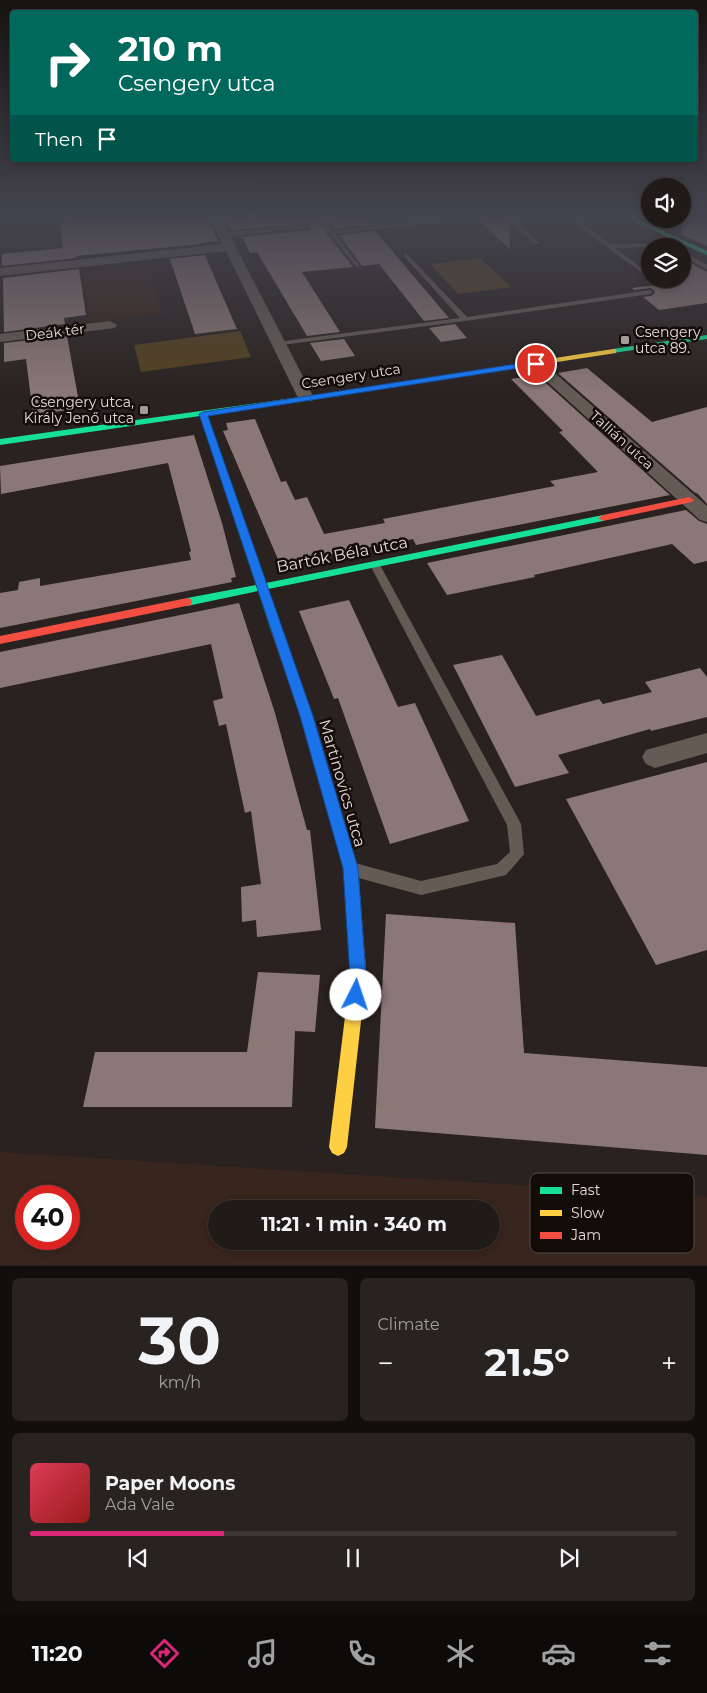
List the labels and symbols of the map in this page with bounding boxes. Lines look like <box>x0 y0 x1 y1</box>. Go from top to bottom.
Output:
street label: Deák tér <box>24 319 86 345</box>
place label: Csengery utca 89. <box>635 323 701 357</box>
marker: Csengery utca 89. <box>619 334 631 346</box>
pin <box>515 343 557 385</box>
street label: Csengery utca <box>300 359 402 393</box>
place label: Csengery utca, Király Jenő utca <box>24 393 134 427</box>
marker: Csengery utca, Király Jenő utca <box>138 404 150 416</box>
street label: Tallián utca <box>586 407 658 473</box>
street label: Bartók Béla utca <box>275 532 409 577</box>
street label: Martinovics utca <box>315 717 370 849</box>
position arrow <box>329 968 381 1020</box>
legend <box>530 1173 694 1253</box>
text: Fast <box>571 1181 601 1199</box>
speed limit sign: 40 <box>15 1185 80 1250</box>
text: Slow <box>571 1204 605 1222</box>
text: Jam <box>570 1226 601 1244</box>

